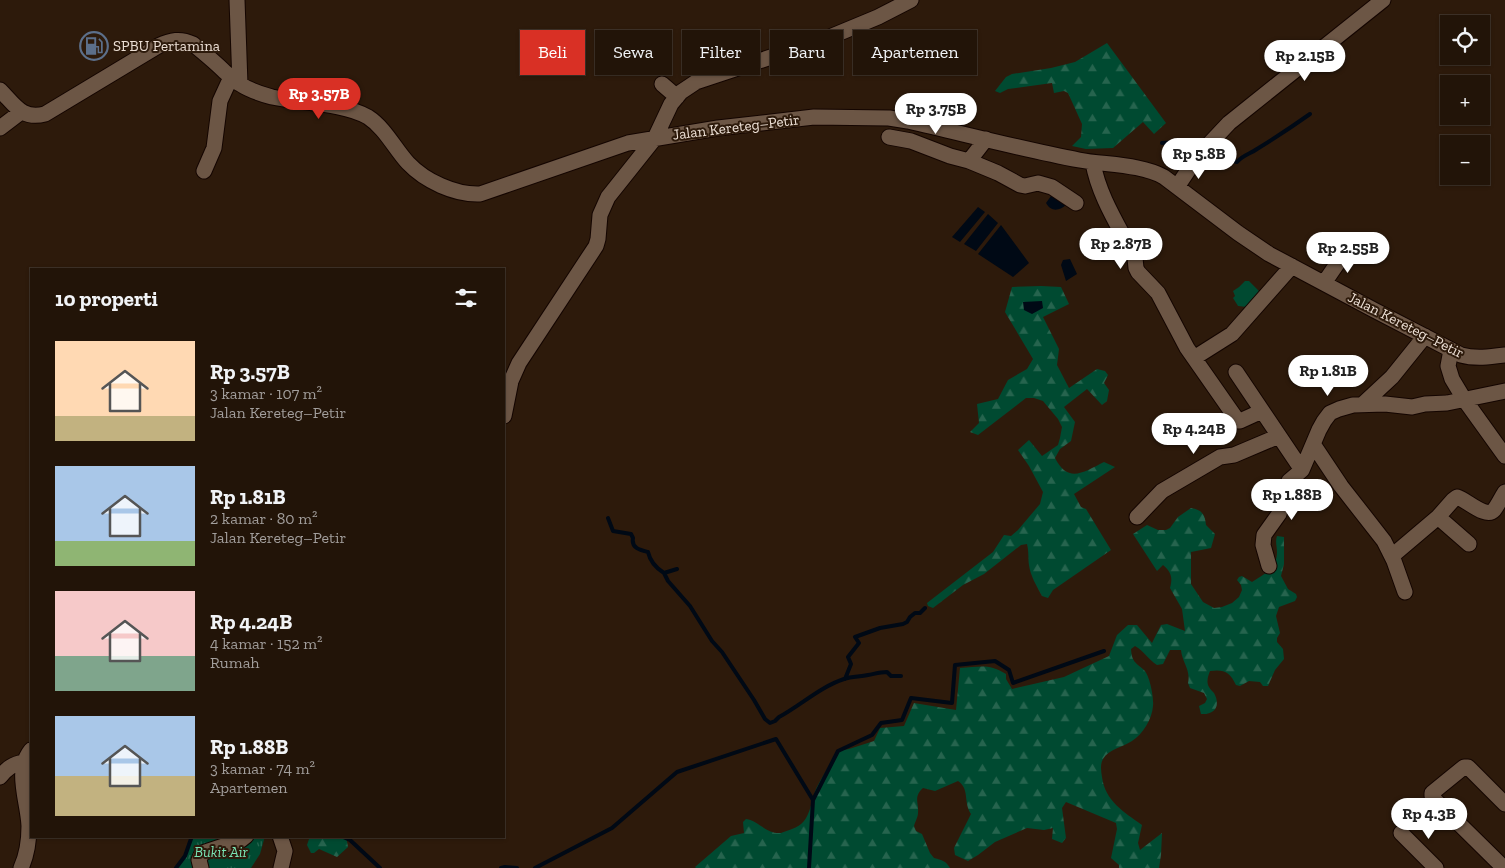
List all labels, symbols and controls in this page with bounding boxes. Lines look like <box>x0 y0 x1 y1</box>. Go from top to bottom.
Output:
map controls <box>1440 15 1490 185</box>
button: locate <box>1440 15 1490 65</box>
chip: Beli <box>520 30 585 75</box>
chip: Sewa <box>595 30 672 75</box>
chip: Filter <box>682 30 760 75</box>
chip: Baru <box>770 30 843 75</box>
chip: Apartemen <box>853 30 977 75</box>
fuel station icon: SPBU Pertamina <box>79 31 109 61</box>
place label: SPBU Pertamina <box>113 37 220 55</box>
pin: Rp 2.15B <box>1253 39 1357 82</box>
text: Rp 2.15B <box>1275 46 1335 65</box>
button: + <box>1440 75 1490 125</box>
pin: Rp 3.57B <box>267 78 371 120</box>
text: Rp 3.57B <box>289 84 349 103</box>
pin: Rp 3.75B <box>884 92 988 135</box>
text: Rp 3.75B <box>906 99 966 118</box>
street label: Jalan Kereteg–Petir <box>672 110 800 144</box>
button: − <box>1440 135 1490 185</box>
pin: Rp 5.8B <box>1153 138 1245 180</box>
text: Rp 5.8B <box>1173 144 1225 163</box>
pin: Rp 2.87B <box>1069 228 1173 270</box>
pin: Rp 2.55B <box>1296 232 1400 274</box>
text: Rp 2.87B <box>1090 234 1152 253</box>
text: Rp 2.55B <box>1317 238 1379 257</box>
icon: filters <box>452 284 480 312</box>
text: 10 properti <box>55 286 158 311</box>
street label: Jalan Kereteg–Petir <box>1345 288 1467 362</box>
pin: Rp 1.81B <box>1276 354 1380 397</box>
text: Rp 3.57B <box>210 359 290 384</box>
icon: home <box>95 361 155 421</box>
text: Rp 1.81B <box>1299 361 1357 380</box>
text: 3 kamar · 107 m² <box>210 384 322 403</box>
text: Jalan Kereteg–Petir <box>210 403 346 422</box>
pin: Rp 4.24B <box>1142 412 1246 455</box>
text: Rp 4.24B <box>1163 419 1225 438</box>
pin: Rp 1.88B <box>1240 478 1344 521</box>
text: Rp 1.81B <box>210 484 285 509</box>
text: Rp 1.88B <box>1262 485 1322 504</box>
icon: home <box>95 486 155 546</box>
text: 2 kamar · 80 m² <box>210 509 318 528</box>
text: Jalan Kereteg–Petir <box>210 528 346 547</box>
text: Rp 4.24B <box>210 609 292 634</box>
icon: home <box>95 611 155 671</box>
text: 4 kamar · 152 m² <box>210 634 323 653</box>
text: Rumah <box>210 653 259 672</box>
text: Rp 1.88B <box>210 734 288 759</box>
icon: home <box>95 736 155 796</box>
text: 3 kamar · 74 m² <box>210 759 315 778</box>
text: Apartemen <box>210 778 288 797</box>
pin: Rp 4.3B <box>1383 798 1475 840</box>
text: Rp 4.3B <box>1402 804 1456 823</box>
park label: Bukit Air <box>194 843 249 861</box>

